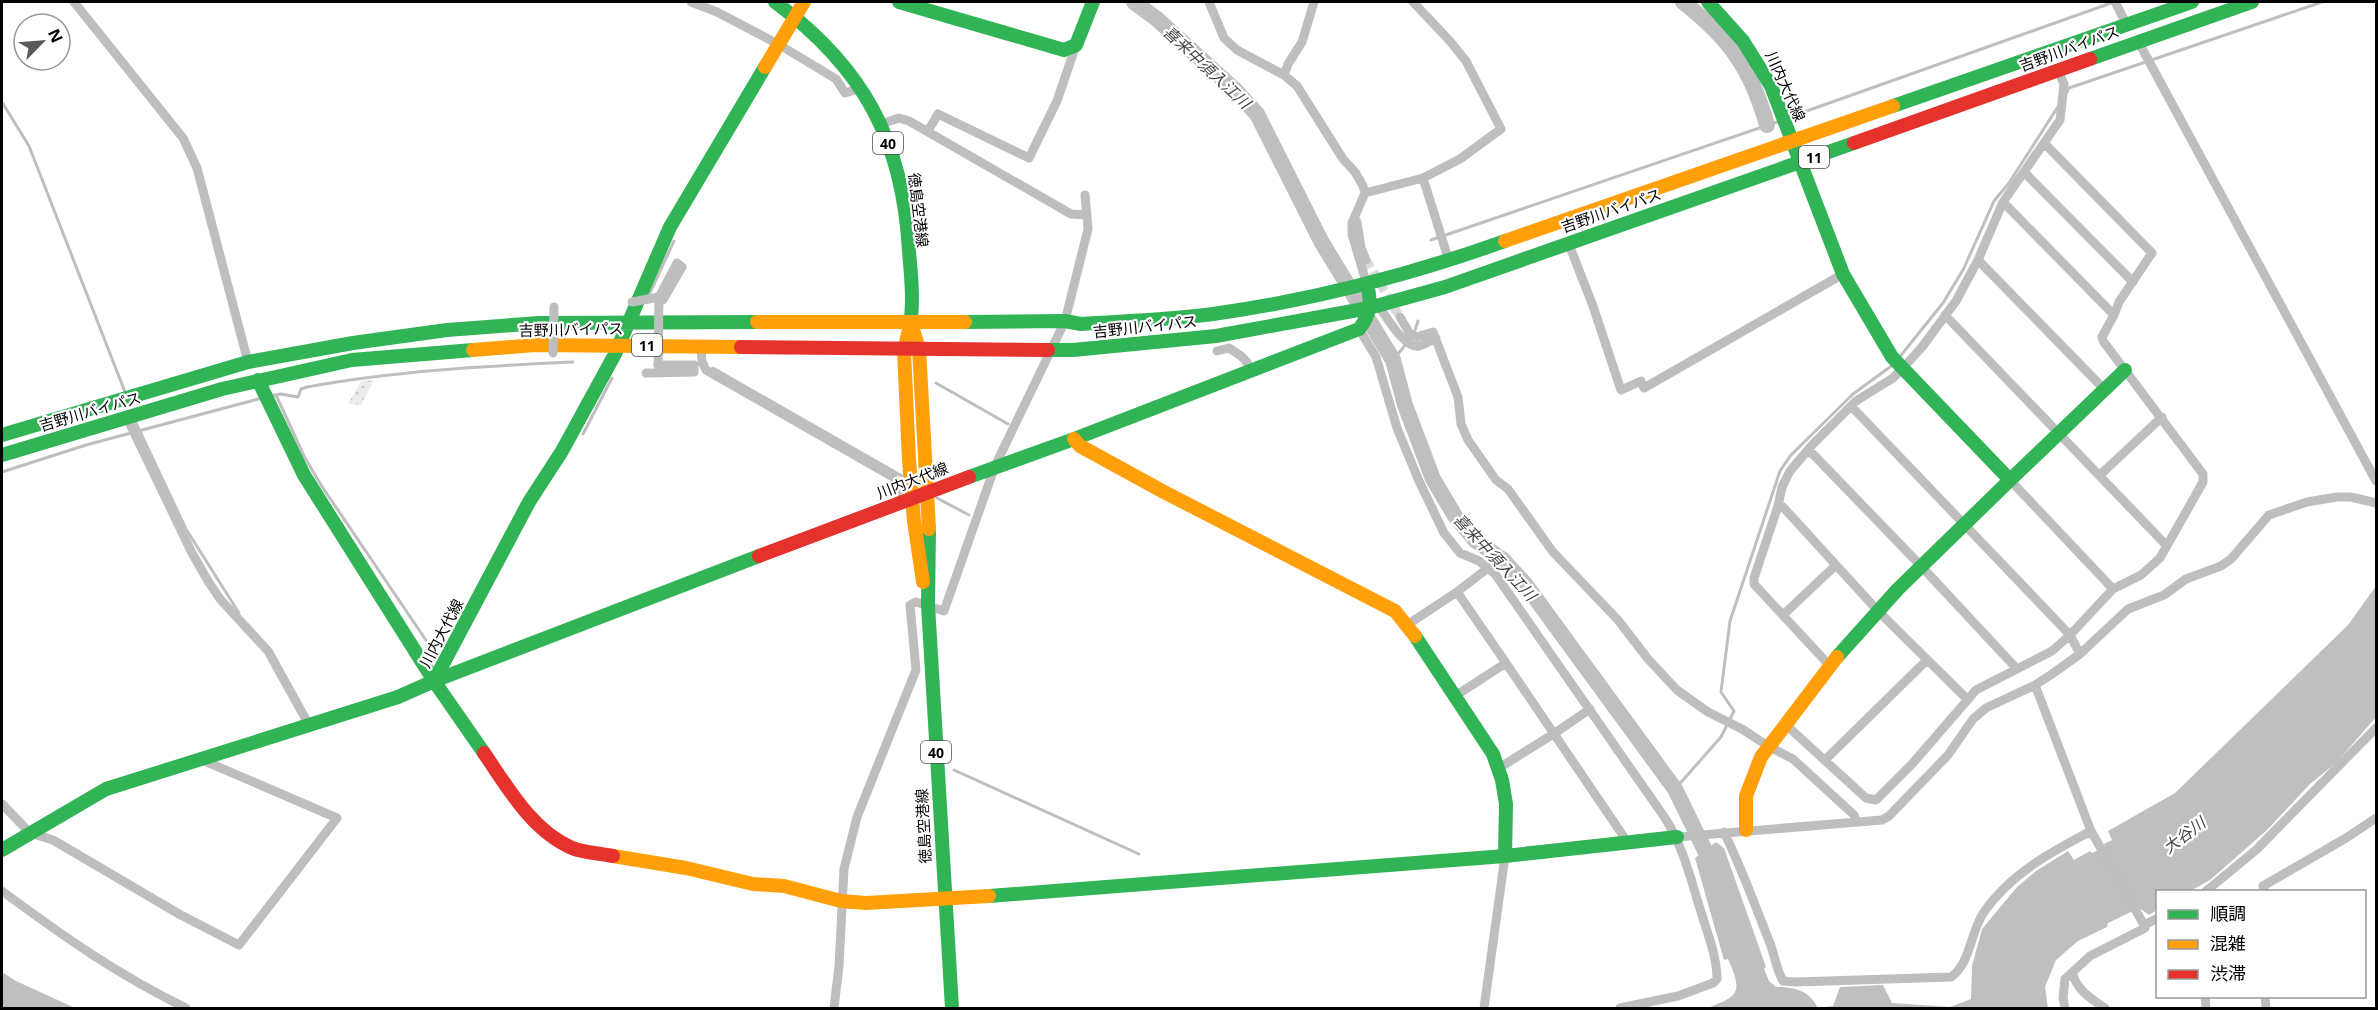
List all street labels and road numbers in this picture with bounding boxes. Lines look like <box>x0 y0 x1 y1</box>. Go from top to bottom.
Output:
street label: 吉野川バイパス <box>2016 21 2122 75</box>
street label: 川内大代線 <box>1762 48 1810 124</box>
road number: 40 <box>873 132 903 154</box>
road number: 11 <box>1799 146 1829 168</box>
street label: 徳島空港線 <box>905 172 933 248</box>
street label: 吉野川バイパス <box>1558 184 1664 236</box>
street label: 吉野川バイパス <box>1092 311 1198 341</box>
street label: 吉野川バイパス <box>518 318 624 340</box>
road number: 11 <box>632 334 662 356</box>
street label: 吉野川バイパス <box>37 387 143 435</box>
street label: 川内大代線 <box>873 457 951 503</box>
street label: 川内大代線 <box>415 595 467 671</box>
road number: 40 <box>921 741 951 763</box>
street label: 徳島空港線 <box>911 788 935 864</box>

